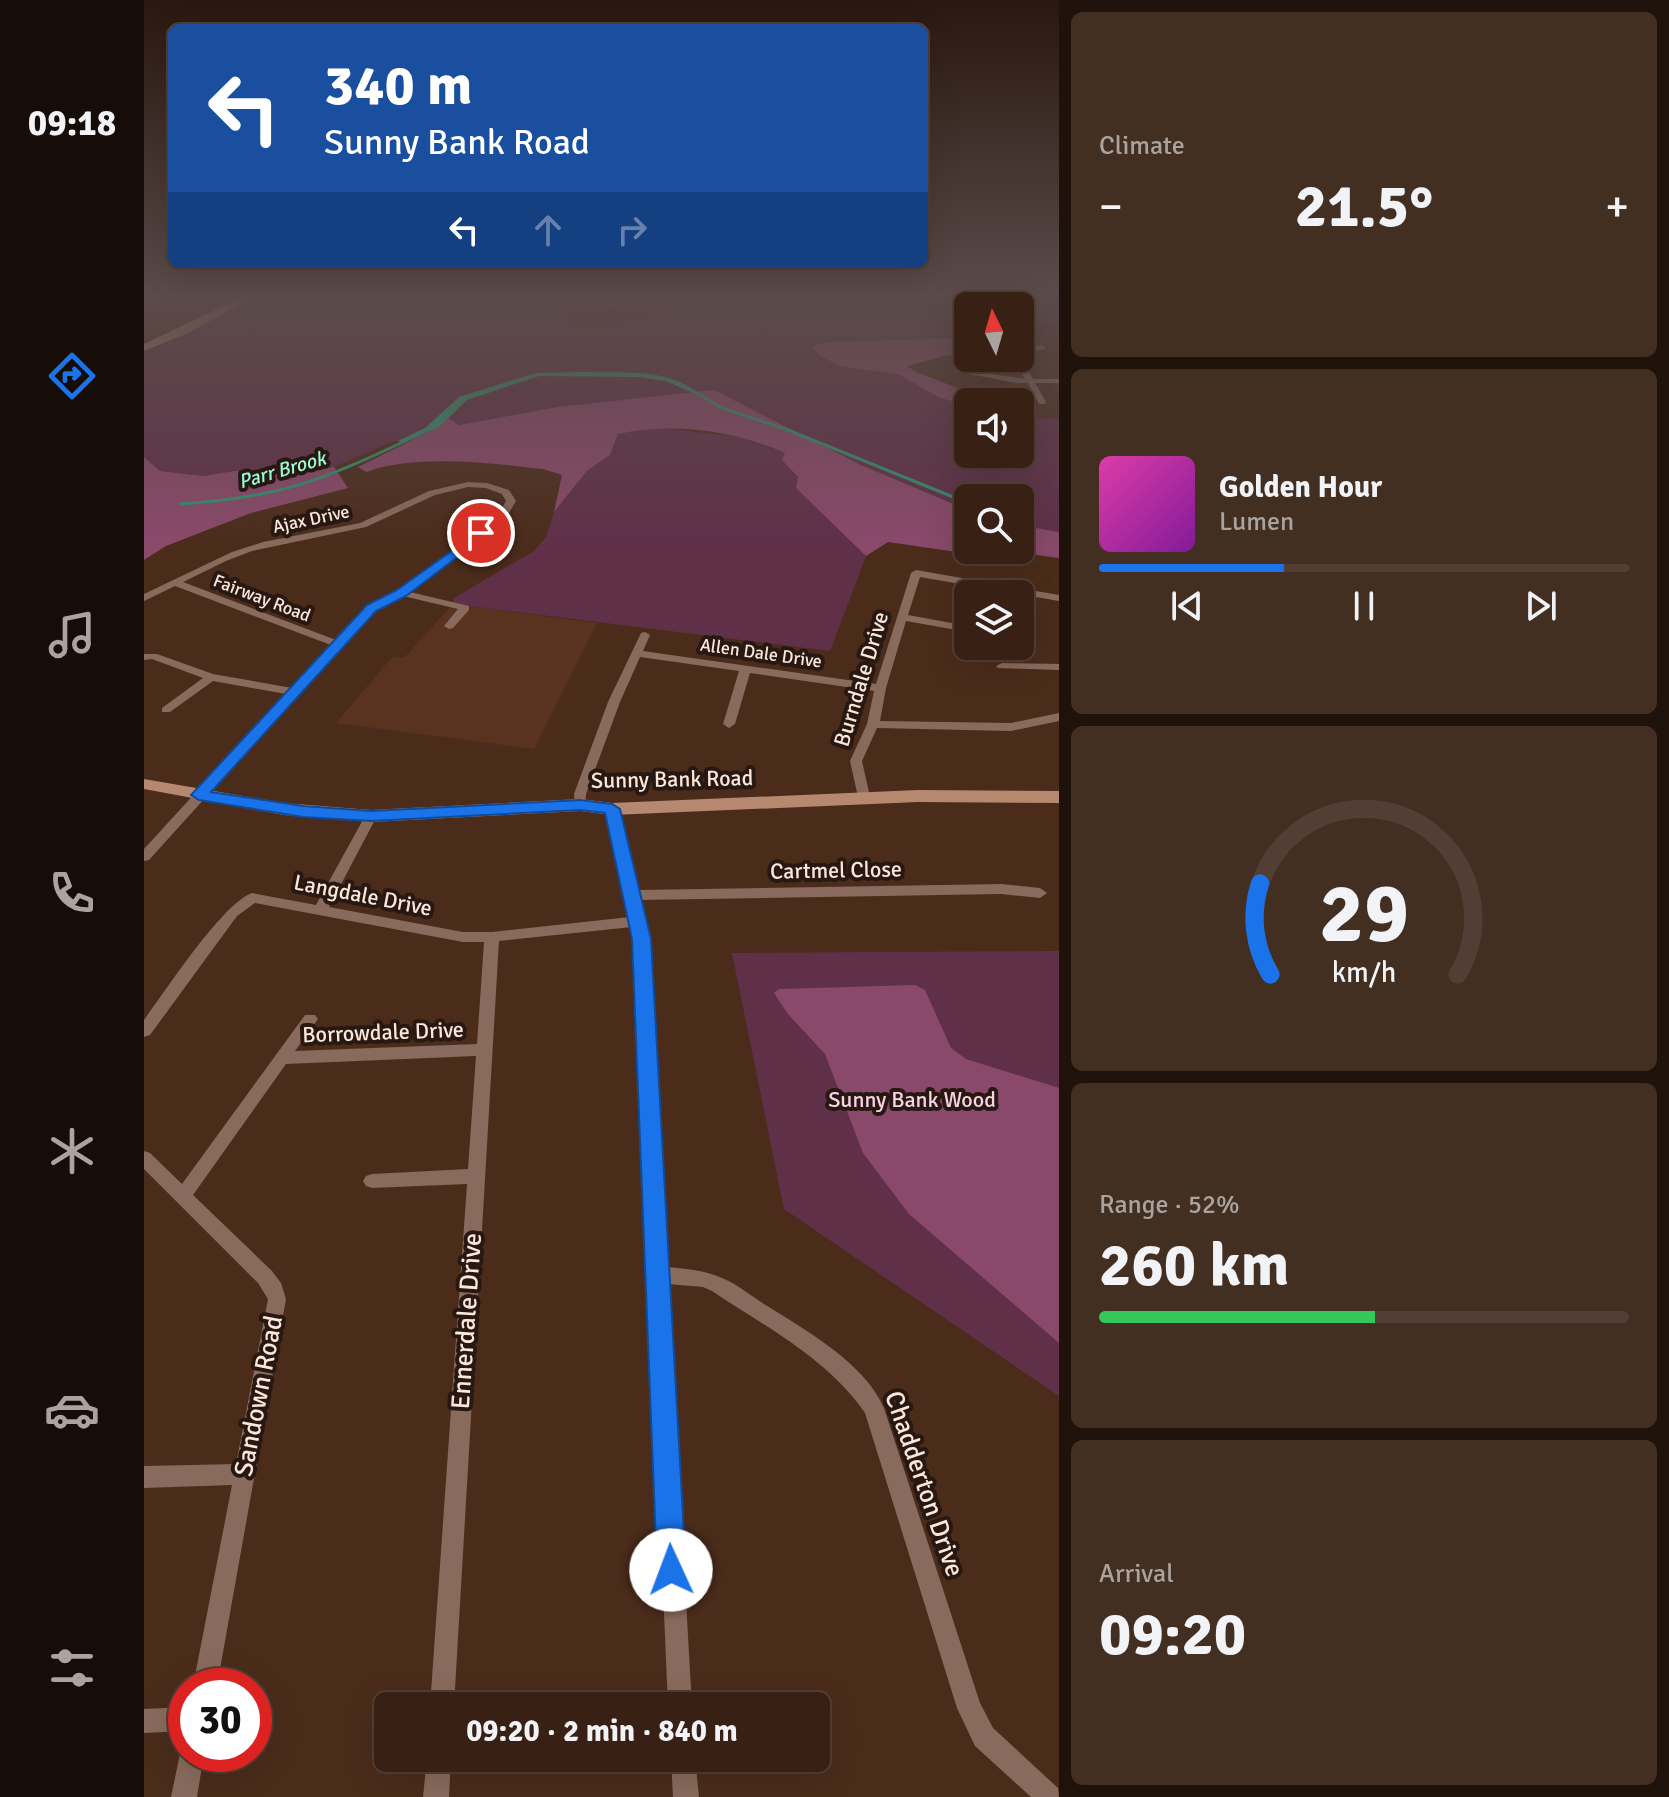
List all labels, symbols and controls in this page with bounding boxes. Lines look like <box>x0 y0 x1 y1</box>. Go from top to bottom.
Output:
text: 340 m <box>324 51 472 120</box>
icon: left <box>192 56 296 160</box>
text: 09:18 <box>28 101 116 146</box>
text: Sunny Bank Road <box>324 120 590 165</box>
text: Climate <box>1099 130 1185 162</box>
text: 21.5° <box>1295 170 1433 244</box>
text: − <box>1099 180 1123 234</box>
text: + <box>1605 180 1629 234</box>
icon: left <box>442 208 486 252</box>
icon: ahead <box>526 208 570 252</box>
icon: right <box>610 208 654 252</box>
north arrow <box>954 292 1034 372</box>
map controls <box>954 292 1034 660</box>
icon: directions <box>44 348 100 404</box>
button: sound <box>954 388 1034 468</box>
water label: Parr Brook <box>235 445 330 494</box>
text: Golden Hour <box>1219 469 1382 506</box>
button: search <box>954 484 1034 564</box>
pin <box>447 499 515 567</box>
street label: Ajax Drive <box>271 500 351 538</box>
text: Lumen <box>1219 506 1294 538</box>
icon: arrive <box>459 511 503 555</box>
street label: Fairway Road <box>210 569 314 627</box>
button: layers <box>954 580 1034 660</box>
icon: previous <box>1165 584 1209 628</box>
icon: pause <box>1342 584 1386 628</box>
icon: next <box>1519 584 1563 628</box>
icon: music <box>44 607 100 663</box>
street label: Burndale Drive <box>828 608 894 750</box>
street label: Allen Dale Drive <box>699 634 823 672</box>
street label: Sunny Bank Road <box>591 764 753 794</box>
street label: Cartmel Close <box>770 855 902 885</box>
text: 29 <box>1319 862 1409 964</box>
icon: phone <box>44 865 100 921</box>
street label: Langdale Drive <box>292 868 434 922</box>
text: km/h <box>1332 955 1396 990</box>
street label: Borrowdale Drive <box>302 1016 464 1048</box>
park label: Sunny Bank Wood <box>828 1086 996 1113</box>
icon: climate <box>44 1123 100 1179</box>
text: Range · 52% <box>1099 1189 1240 1221</box>
text: 260 km <box>1099 1229 1289 1303</box>
street label: Ennerdale Drive <box>445 1232 489 1410</box>
street label: Sandown Road <box>228 1313 290 1479</box>
icon: car <box>44 1382 100 1438</box>
street label: Chadderton Drive <box>877 1387 971 1581</box>
position arrow <box>629 1528 713 1612</box>
text: Arrival <box>1099 1558 1174 1590</box>
text: 09:20 <box>1099 1598 1246 1672</box>
icon: filters <box>44 1640 100 1696</box>
speed limit sign: 30 <box>168 1668 272 1772</box>
text: 09:20 · 2 min · 840 m <box>466 1713 738 1750</box>

